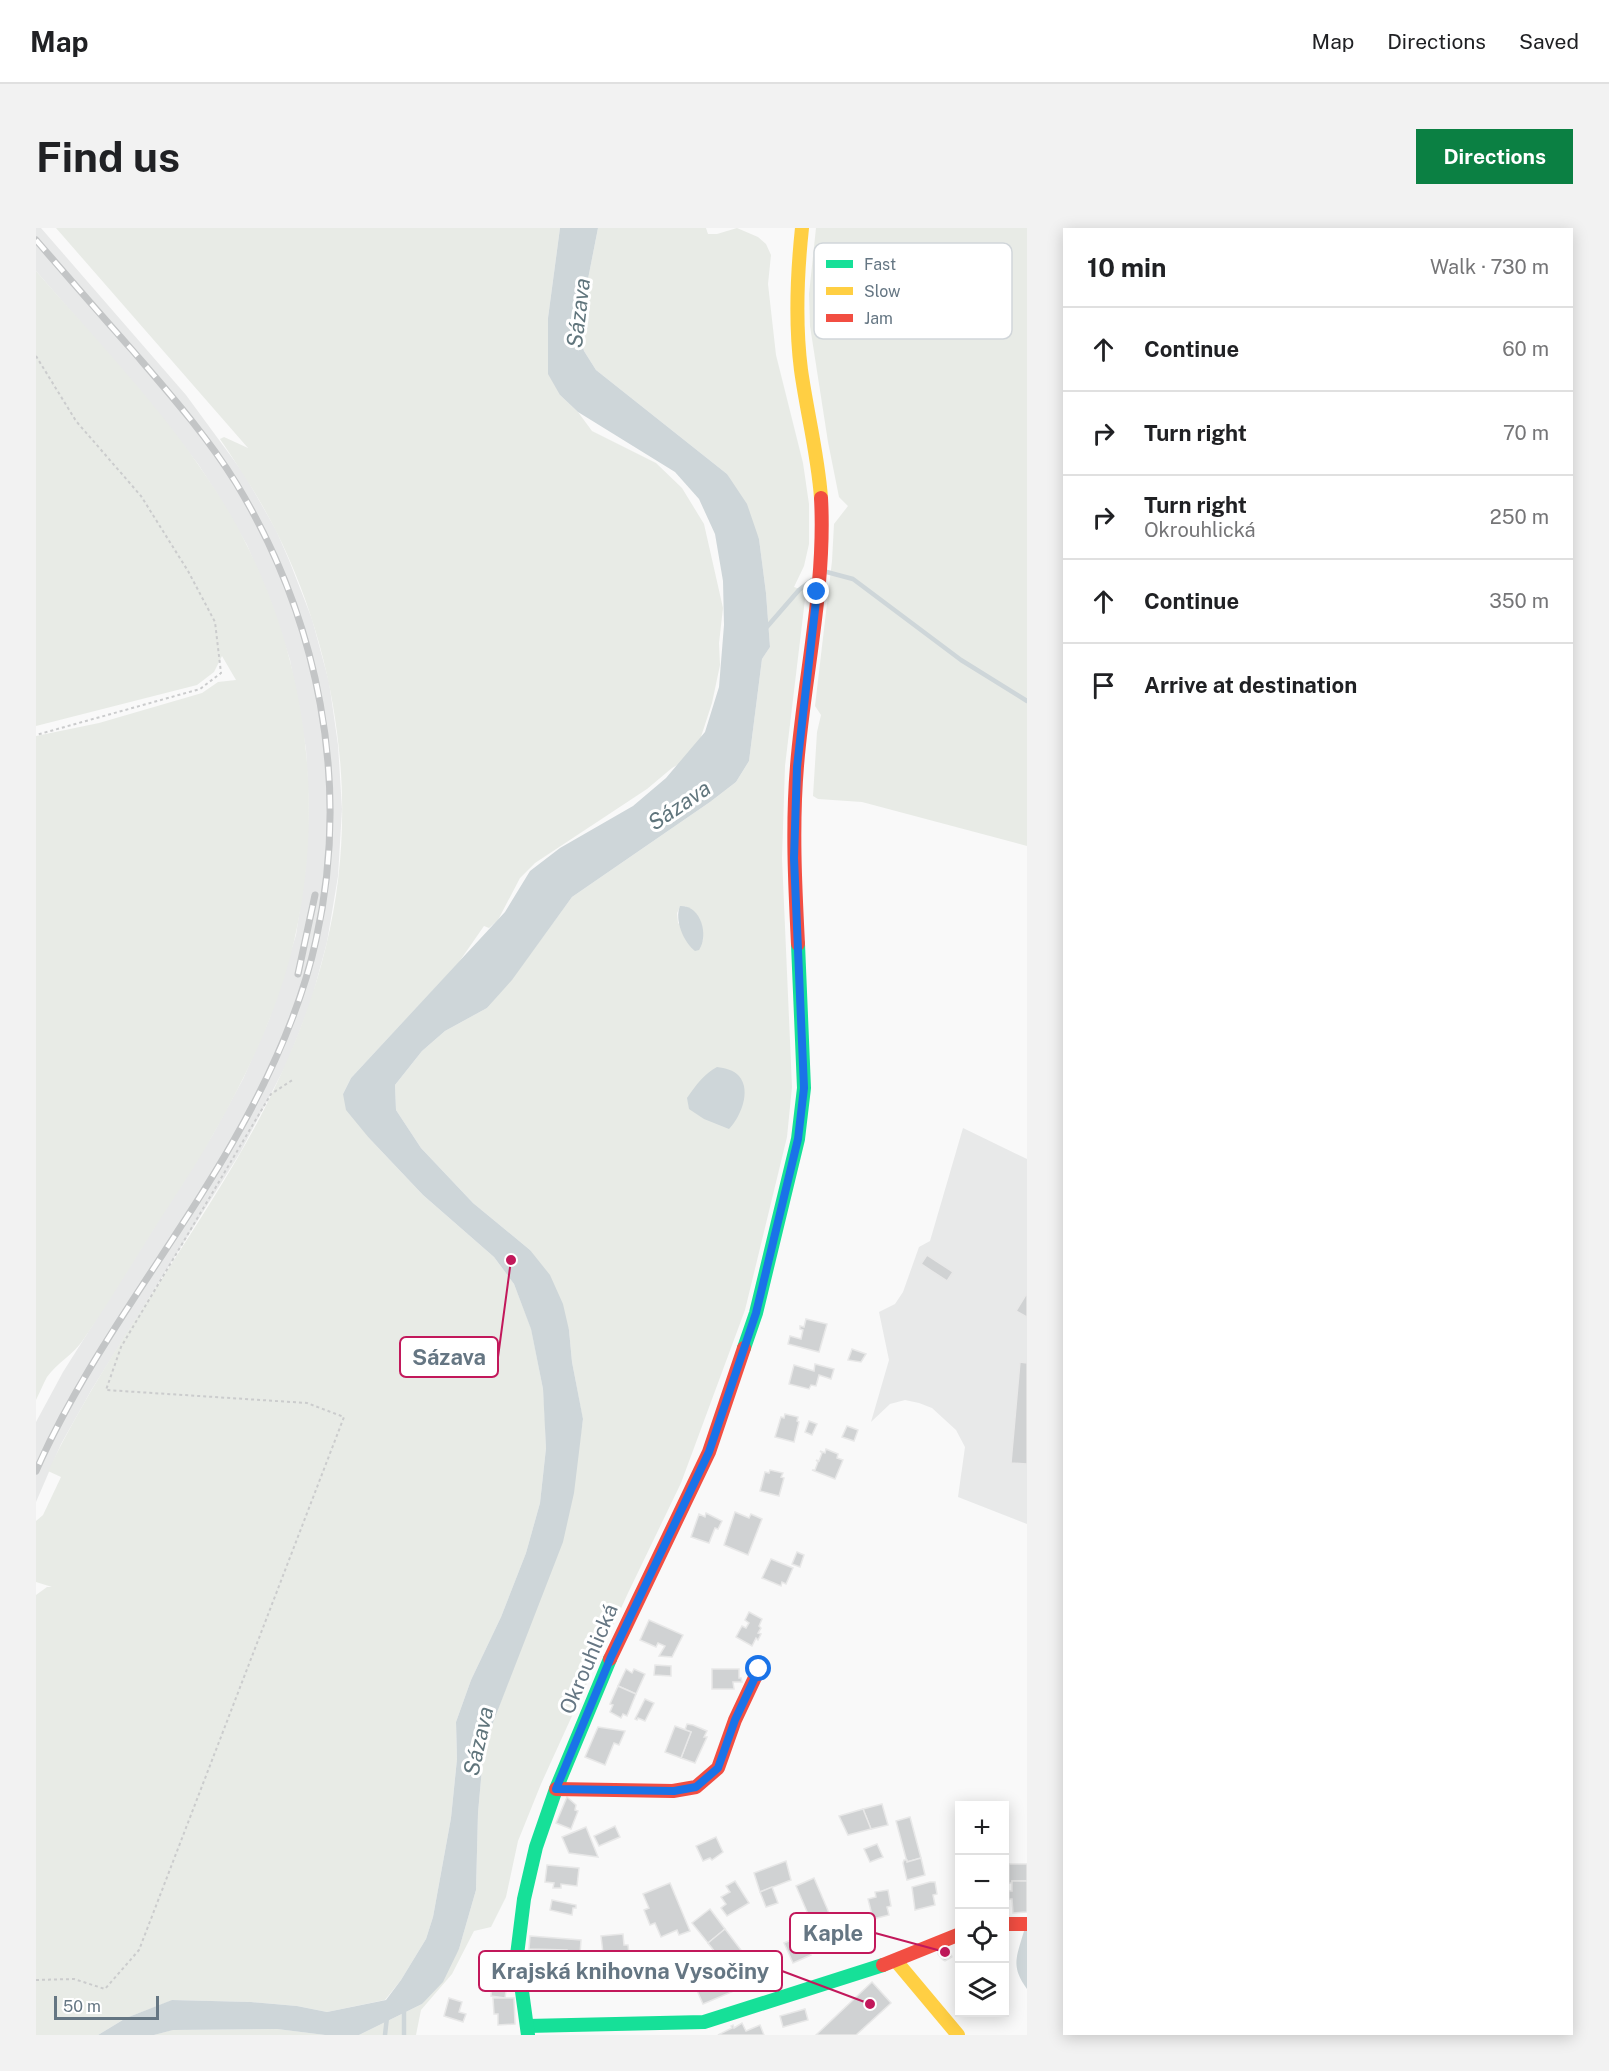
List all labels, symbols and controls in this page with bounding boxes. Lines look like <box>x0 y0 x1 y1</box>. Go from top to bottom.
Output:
text: Map <box>30 25 89 58</box>
text: Map <box>1312 29 1354 54</box>
text: Directions <box>1387 29 1486 54</box>
text: Saved <box>1519 29 1579 54</box>
button: Directions <box>1416 129 1573 184</box>
text: Find us <box>36 132 180 181</box>
legend <box>814 243 1012 339</box>
text: 10 min <box>1087 252 1166 283</box>
text: Fast <box>864 255 896 274</box>
text: Walk · 730 m <box>1430 255 1549 279</box>
water label: Sázava <box>561 277 595 349</box>
text: Slow <box>864 282 901 301</box>
text: Jam <box>864 309 893 328</box>
icon: ahead <box>1087 333 1120 366</box>
text: Continue <box>1144 336 1239 362</box>
text: 60 m <box>1502 337 1549 361</box>
icon: right <box>1087 417 1120 450</box>
text: Turn right <box>1144 420 1247 446</box>
text: 70 m <box>1503 421 1549 445</box>
text: Turn right <box>1144 492 1247 518</box>
icon: right <box>1087 501 1120 534</box>
text: 250 m <box>1490 505 1549 529</box>
text: Okrouhlická <box>1144 518 1256 542</box>
route end <box>803 578 829 604</box>
icon: ahead <box>1087 585 1120 618</box>
text: Continue <box>1144 588 1239 614</box>
text: 350 m <box>1489 589 1549 613</box>
icon: arrive <box>1087 669 1120 702</box>
text: Arrive at destination <box>1144 672 1357 698</box>
water label: Sázava <box>643 775 715 835</box>
callout: Sázava <box>400 1337 498 1377</box>
text: Sázava <box>412 1344 486 1370</box>
street label: Okrouhlická <box>554 1600 623 1718</box>
route start <box>745 1655 771 1681</box>
water label: Sázava <box>457 1704 499 1778</box>
map controls <box>955 1801 1009 2017</box>
button: + <box>955 1801 1009 1855</box>
button: − <box>955 1855 1009 1909</box>
button: locate <box>955 1909 1009 1963</box>
callout: Kaple <box>790 1913 875 1953</box>
text: Kaple <box>803 1920 863 1946</box>
callout: Krajská knihovna Vysočiny <box>479 1951 782 1991</box>
text: Krajská knihovna Vysočiny <box>491 1958 770 1984</box>
button: layers <box>955 1963 1009 2017</box>
scale bar <box>54 1993 159 2020</box>
text: 50 m <box>63 1997 101 2016</box>

